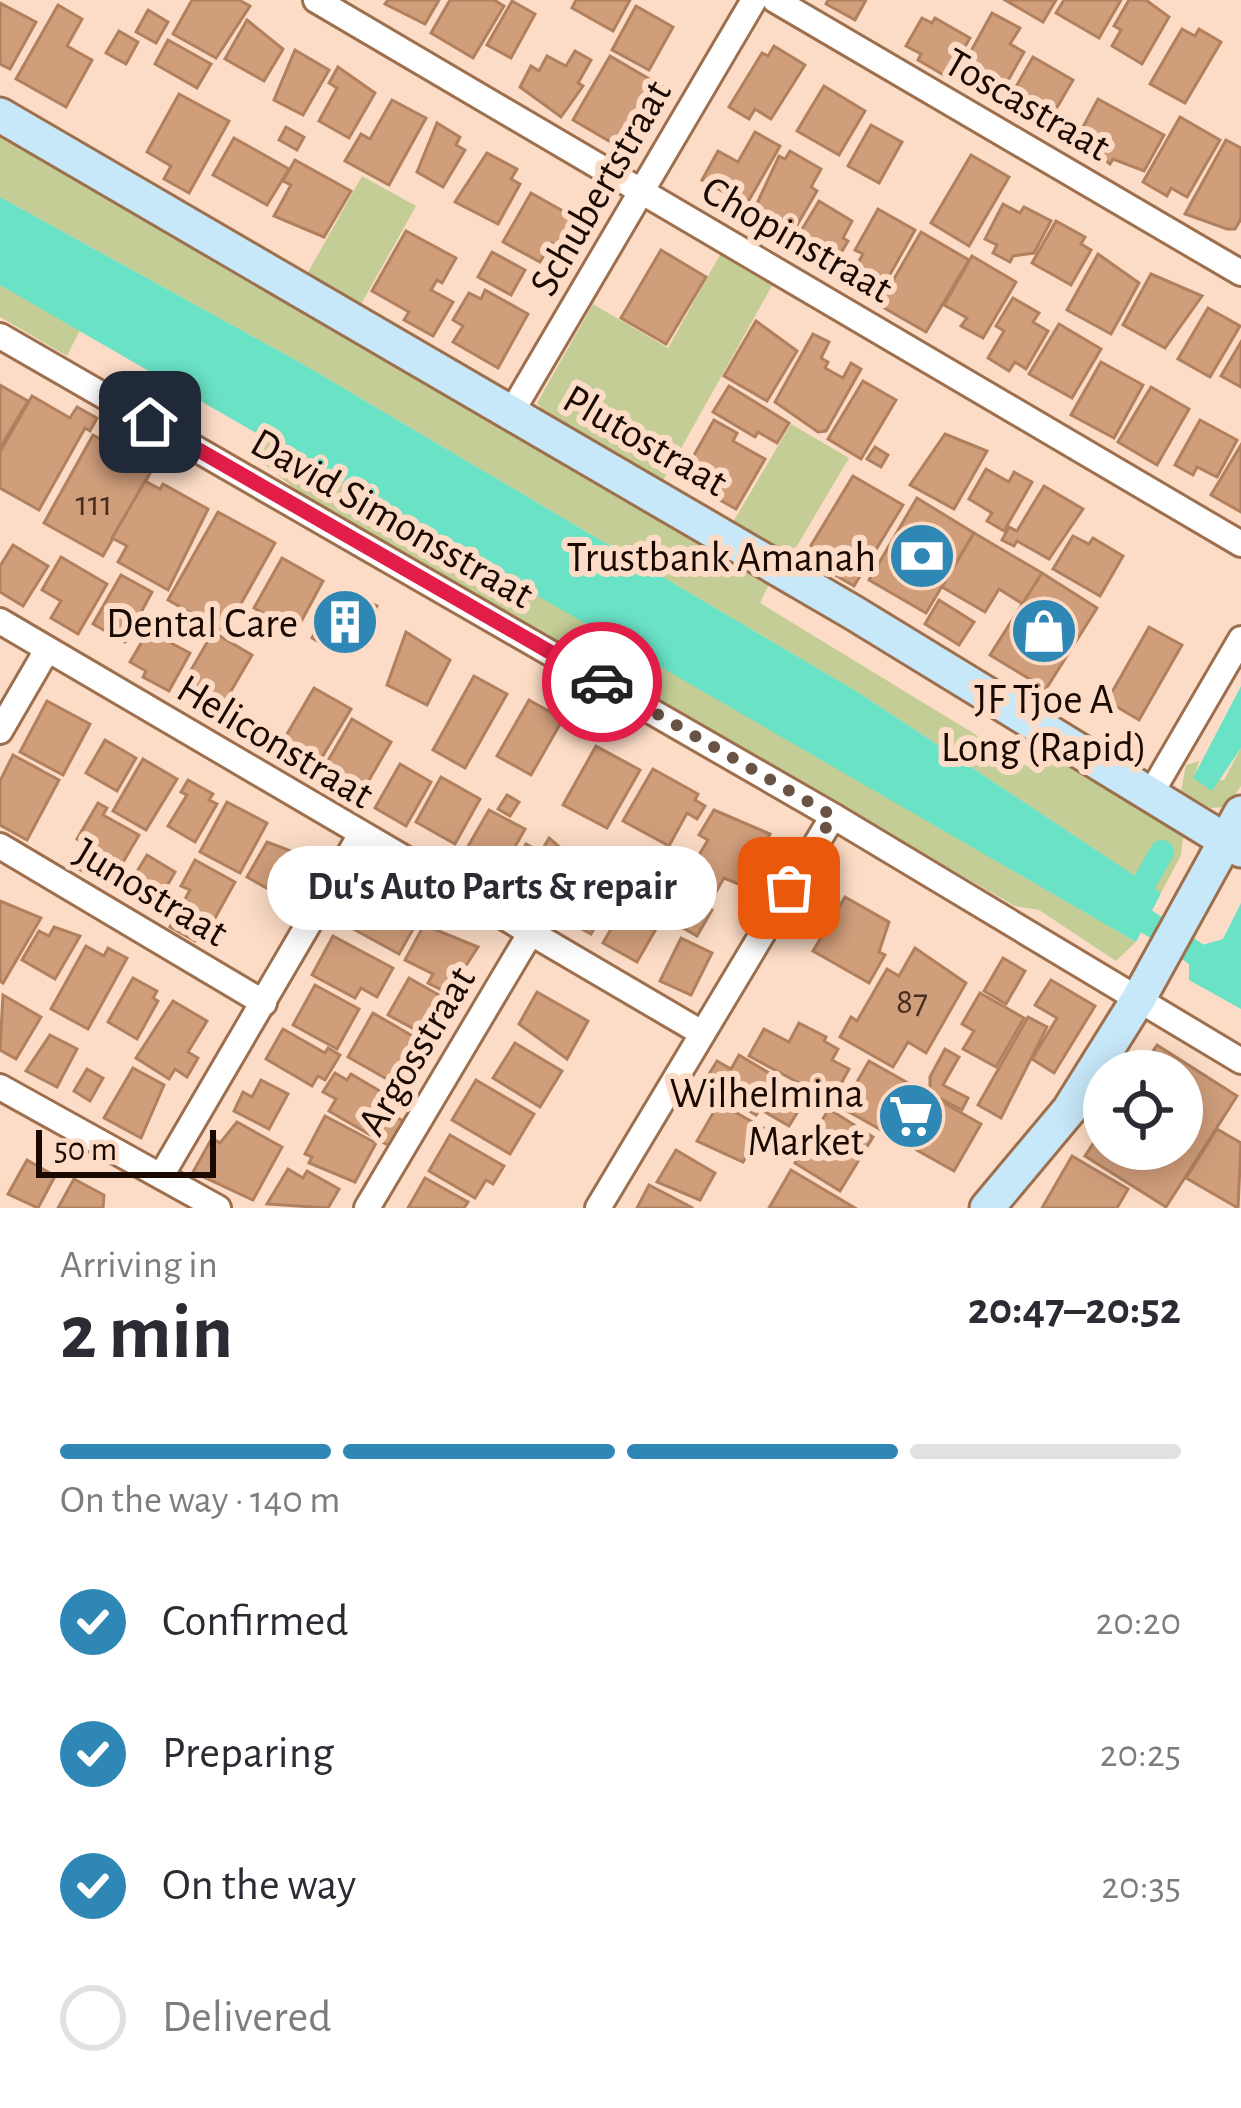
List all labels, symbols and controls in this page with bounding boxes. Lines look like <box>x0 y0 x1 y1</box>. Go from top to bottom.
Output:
street label: Toscastraat <box>937 41 1117 169</box>
street label: Schubertstraat <box>522 73 679 303</box>
street label: Chopinstraat <box>695 169 899 311</box>
pin <box>99 371 201 473</box>
street label: Plutostraat <box>556 377 734 504</box>
icon: home <box>117 389 183 455</box>
street label: David Simonsstraat <box>244 421 540 616</box>
house number: 111 <box>75 486 113 522</box>
bank icon: Trustbank Amanah <box>887 521 957 591</box>
place label: Trustbank Amanah <box>567 537 876 579</box>
building icon: Dental Care <box>310 587 380 657</box>
shop icon: JF Tjoe A Long (Rapid) <box>1009 596 1079 666</box>
place label: Dental Care <box>106 603 298 645</box>
courier <box>542 622 662 742</box>
icon: car <box>569 649 635 715</box>
street label: Heliconstraat <box>170 667 380 816</box>
place label: JF Tjoe A Long (Rapid) <box>941 679 1147 769</box>
street label: Junostraat <box>67 831 235 955</box>
pin <box>738 837 840 939</box>
callout: Du's Auto Parts & repair <box>267 846 717 930</box>
icon: bag <box>756 855 822 921</box>
text: Du's Auto Parts & repair <box>307 868 677 907</box>
street label: Argosstraat <box>350 959 483 1143</box>
house number: 87 <box>896 984 928 1020</box>
map controls <box>1083 1050 1203 1170</box>
button: locate <box>1083 1050 1203 1170</box>
place label: Wilhelmina Market <box>670 1073 864 1163</box>
supermarket icon: Wilhelmina Market <box>876 1081 946 1151</box>
scale bar <box>36 1124 216 1177</box>
text: 50 m <box>54 1134 117 1167</box>
text: Arriving in <box>60 1246 218 1285</box>
text: 20:47–20:52 <box>968 1287 1181 1332</box>
text: 2 min <box>60 1295 233 1373</box>
text: On the way · 140 m <box>60 1481 341 1520</box>
icon: check <box>60 1589 126 1655</box>
text: Confirmed <box>162 1599 348 1644</box>
text: 20:20 <box>1095 1603 1181 1642</box>
icon: check <box>60 1721 126 1787</box>
text: Preparing <box>162 1731 334 1776</box>
text: 20:25 <box>1100 1735 1181 1774</box>
icon: check <box>60 1853 126 1919</box>
text: On the way <box>162 1863 356 1908</box>
text: 20:35 <box>1101 1867 1181 1906</box>
text: Delivered <box>162 1995 331 2040</box>

